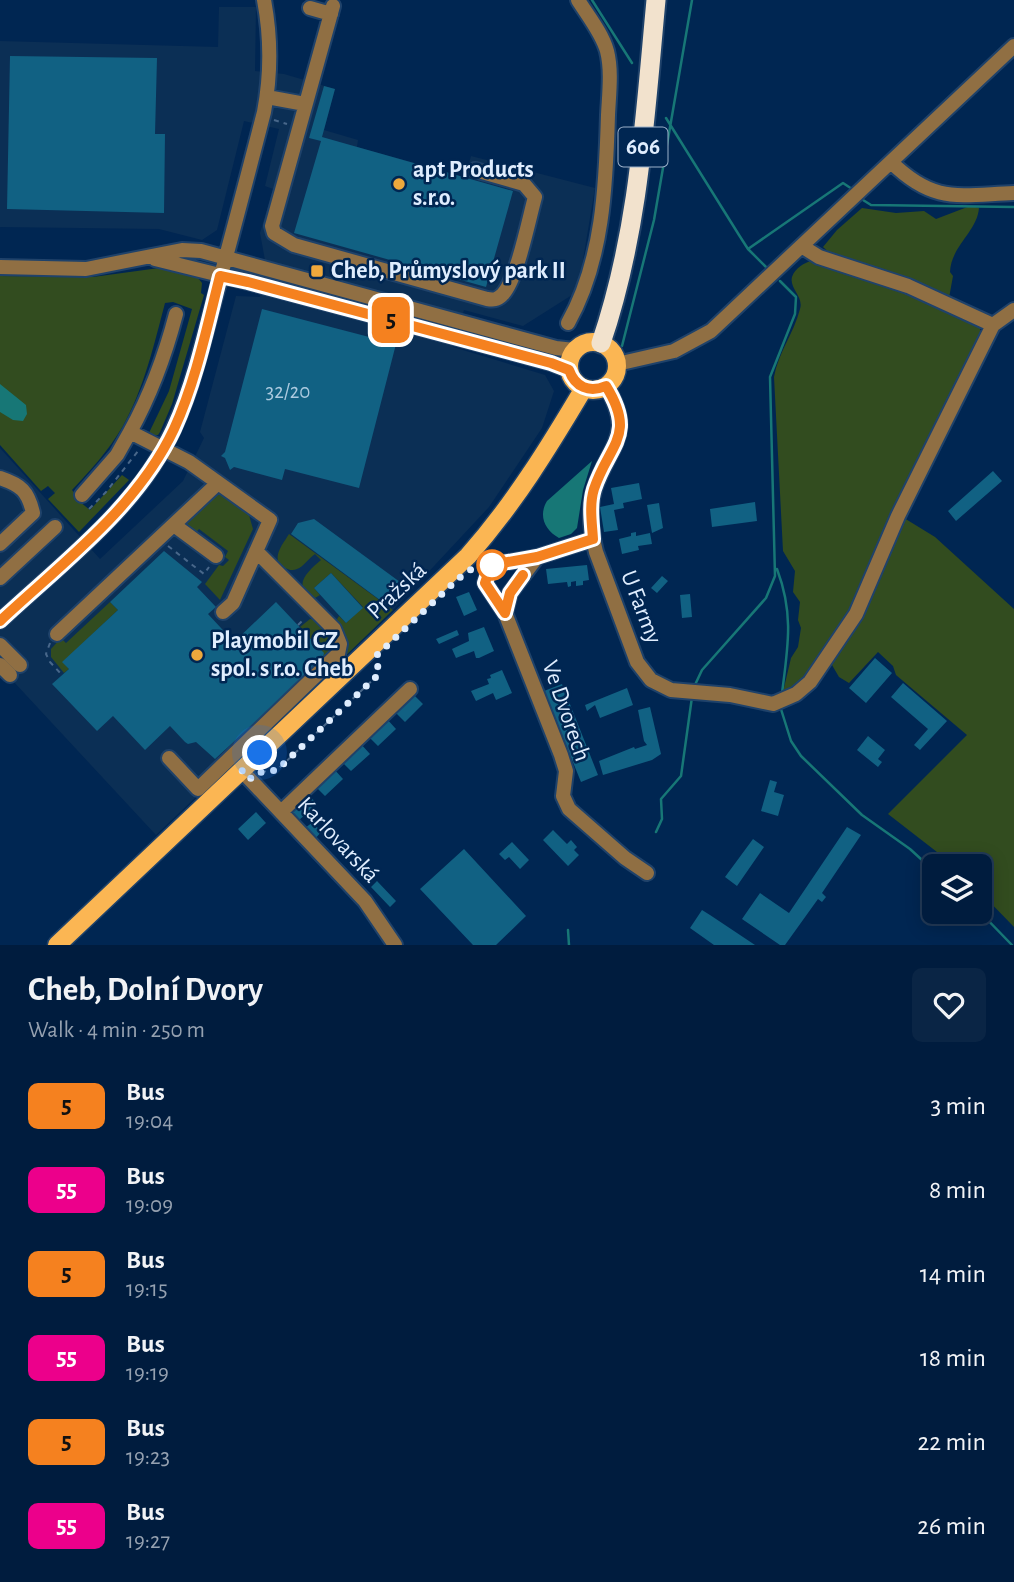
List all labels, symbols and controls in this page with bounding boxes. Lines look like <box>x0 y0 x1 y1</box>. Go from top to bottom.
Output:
road number: 606 <box>618 128 668 166</box>
place label: apt Products s.r.o. <box>413 158 534 210</box>
marker: apt Products s.r.o. <box>391 176 407 192</box>
place label: Cheb, Průmyslový park II <box>331 259 566 283</box>
marker: Cheb, Průmyslový park II <box>309 263 325 279</box>
line badge: 5 <box>368 297 414 343</box>
text: 5 <box>386 308 396 332</box>
house number: 32/20 <box>266 381 310 402</box>
unlabelled marker <box>477 550 507 580</box>
street label: Pražská <box>363 558 431 624</box>
street label: U Farmy <box>616 567 666 647</box>
place label: Playmobil CZ spol. s r.o. Cheb <box>211 629 353 681</box>
marker: Playmobil CZ spol. s r.o. Cheb <box>189 647 205 663</box>
street label: Ve Dvorech <box>538 658 594 764</box>
your location <box>242 735 277 770</box>
street label: Karlovarská <box>292 792 384 888</box>
map controls <box>922 854 992 924</box>
button: layers <box>922 854 992 924</box>
button: heart <box>912 968 986 1042</box>
text: Cheb, Dolní Dvory <box>28 974 263 1007</box>
text: Walk · 4 min · 250 m <box>28 1019 205 1042</box>
text: Bus <box>126 1079 165 1105</box>
text: 3 min <box>930 1093 986 1119</box>
text: 5 <box>61 1094 72 1118</box>
text: 19:04 <box>126 1110 173 1133</box>
text: Bus <box>126 1163 165 1189</box>
text: 8 min <box>929 1177 986 1203</box>
text: 55 <box>56 1178 77 1202</box>
text: 19:09 <box>126 1194 173 1217</box>
text: Bus <box>126 1247 165 1273</box>
text: 14 min <box>920 1261 986 1287</box>
text: 5 <box>61 1262 72 1286</box>
text: 19:15 <box>126 1278 168 1301</box>
text: Bus <box>126 1331 165 1357</box>
text: 18 min <box>920 1345 986 1371</box>
text: 55 <box>56 1346 77 1370</box>
text: 19:19 <box>126 1362 169 1385</box>
text: Bus <box>126 1415 165 1441</box>
text: 22 min <box>918 1429 986 1455</box>
text: 5 <box>61 1430 72 1454</box>
text: 19:23 <box>126 1446 170 1469</box>
text: Bus <box>126 1499 165 1525</box>
text: 26 min <box>917 1513 986 1539</box>
text: 55 <box>56 1514 77 1538</box>
text: 19:27 <box>126 1530 170 1553</box>

